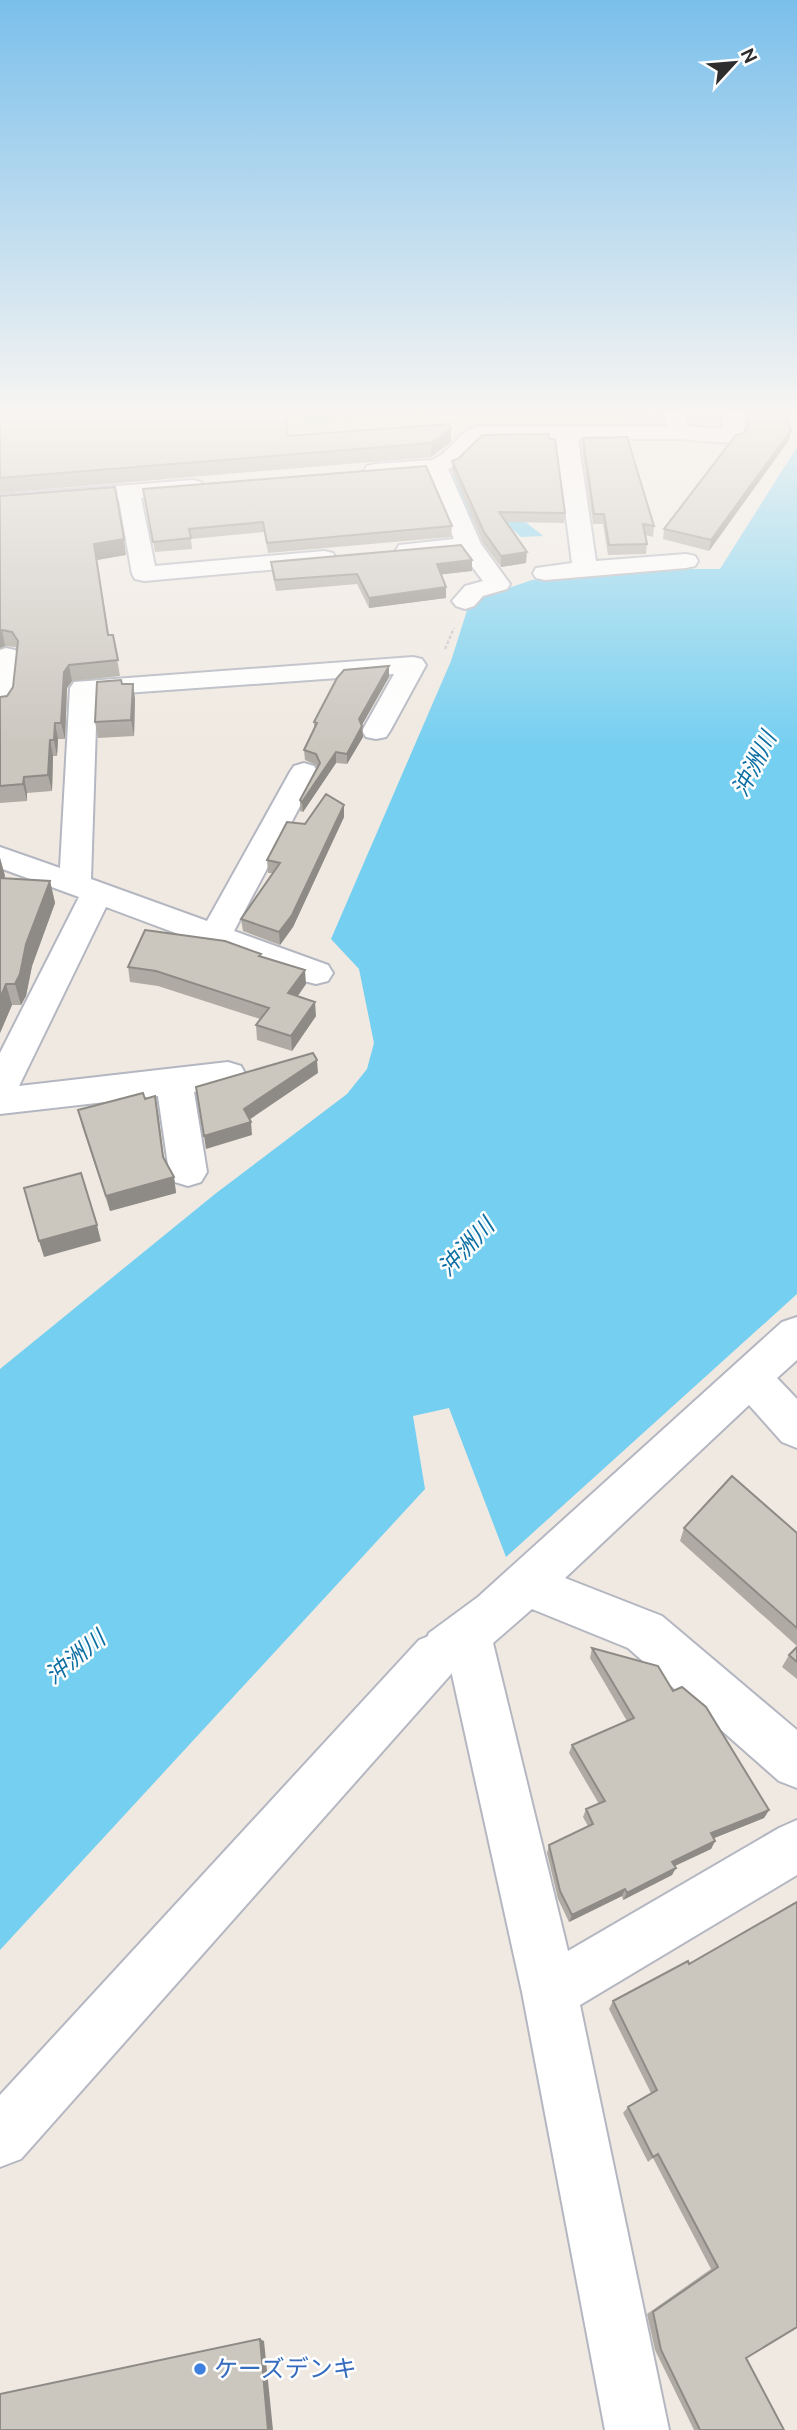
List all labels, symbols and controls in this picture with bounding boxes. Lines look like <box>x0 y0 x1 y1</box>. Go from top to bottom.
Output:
north arrow <box>699 28 769 98</box>
text: N <box>736 44 762 67</box>
water label: 沖洲川 <box>727 725 782 800</box>
water label: 沖洲川 <box>433 1211 500 1280</box>
water label: 沖洲川 <box>40 1623 112 1688</box>
place label: ケーズデンキ <box>214 2355 357 2382</box>
marker: ケーズデンキ <box>192 2361 208 2377</box>

